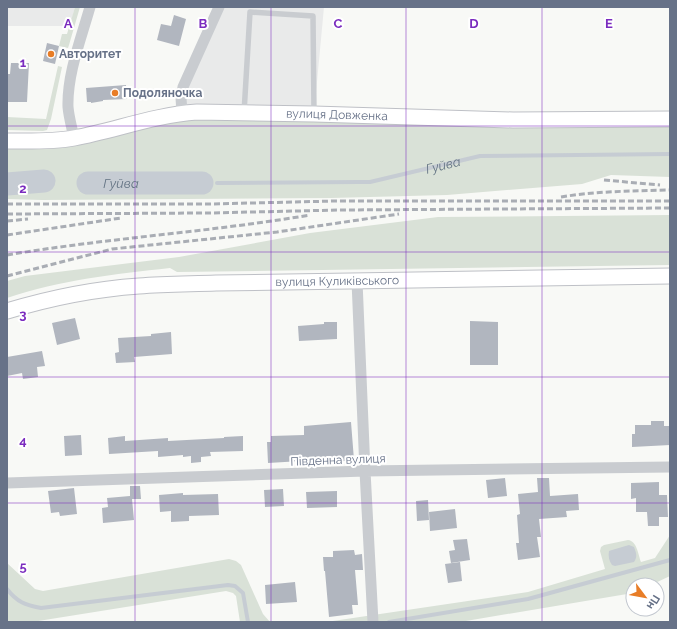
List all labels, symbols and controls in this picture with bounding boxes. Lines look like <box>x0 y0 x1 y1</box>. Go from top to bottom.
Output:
text: A <box>64 16 73 31</box>
text: B <box>199 16 208 31</box>
text: C <box>334 16 343 31</box>
text: D <box>469 16 479 31</box>
text: E <box>605 16 613 31</box>
place label: Авторитет <box>59 47 121 61</box>
marker: Авторитет <box>46 49 56 59</box>
text: 1 <box>20 55 27 70</box>
place label: Подоляночка <box>123 86 203 100</box>
marker: Подоляночка <box>110 88 120 98</box>
street label: вулиця Довженка <box>286 107 388 123</box>
water label: Гуйва <box>424 154 462 177</box>
water label: Гуйва <box>103 176 139 191</box>
text: 2 <box>19 181 27 196</box>
street label: вулиця Куликівського <box>275 273 399 289</box>
text: 3 <box>19 307 27 322</box>
text: 4 <box>19 433 27 448</box>
street label: Південна вулиця <box>290 451 386 469</box>
text: 5 <box>19 559 27 574</box>
north arrow <box>625 577 665 617</box>
text: Пн <box>644 592 662 612</box>

